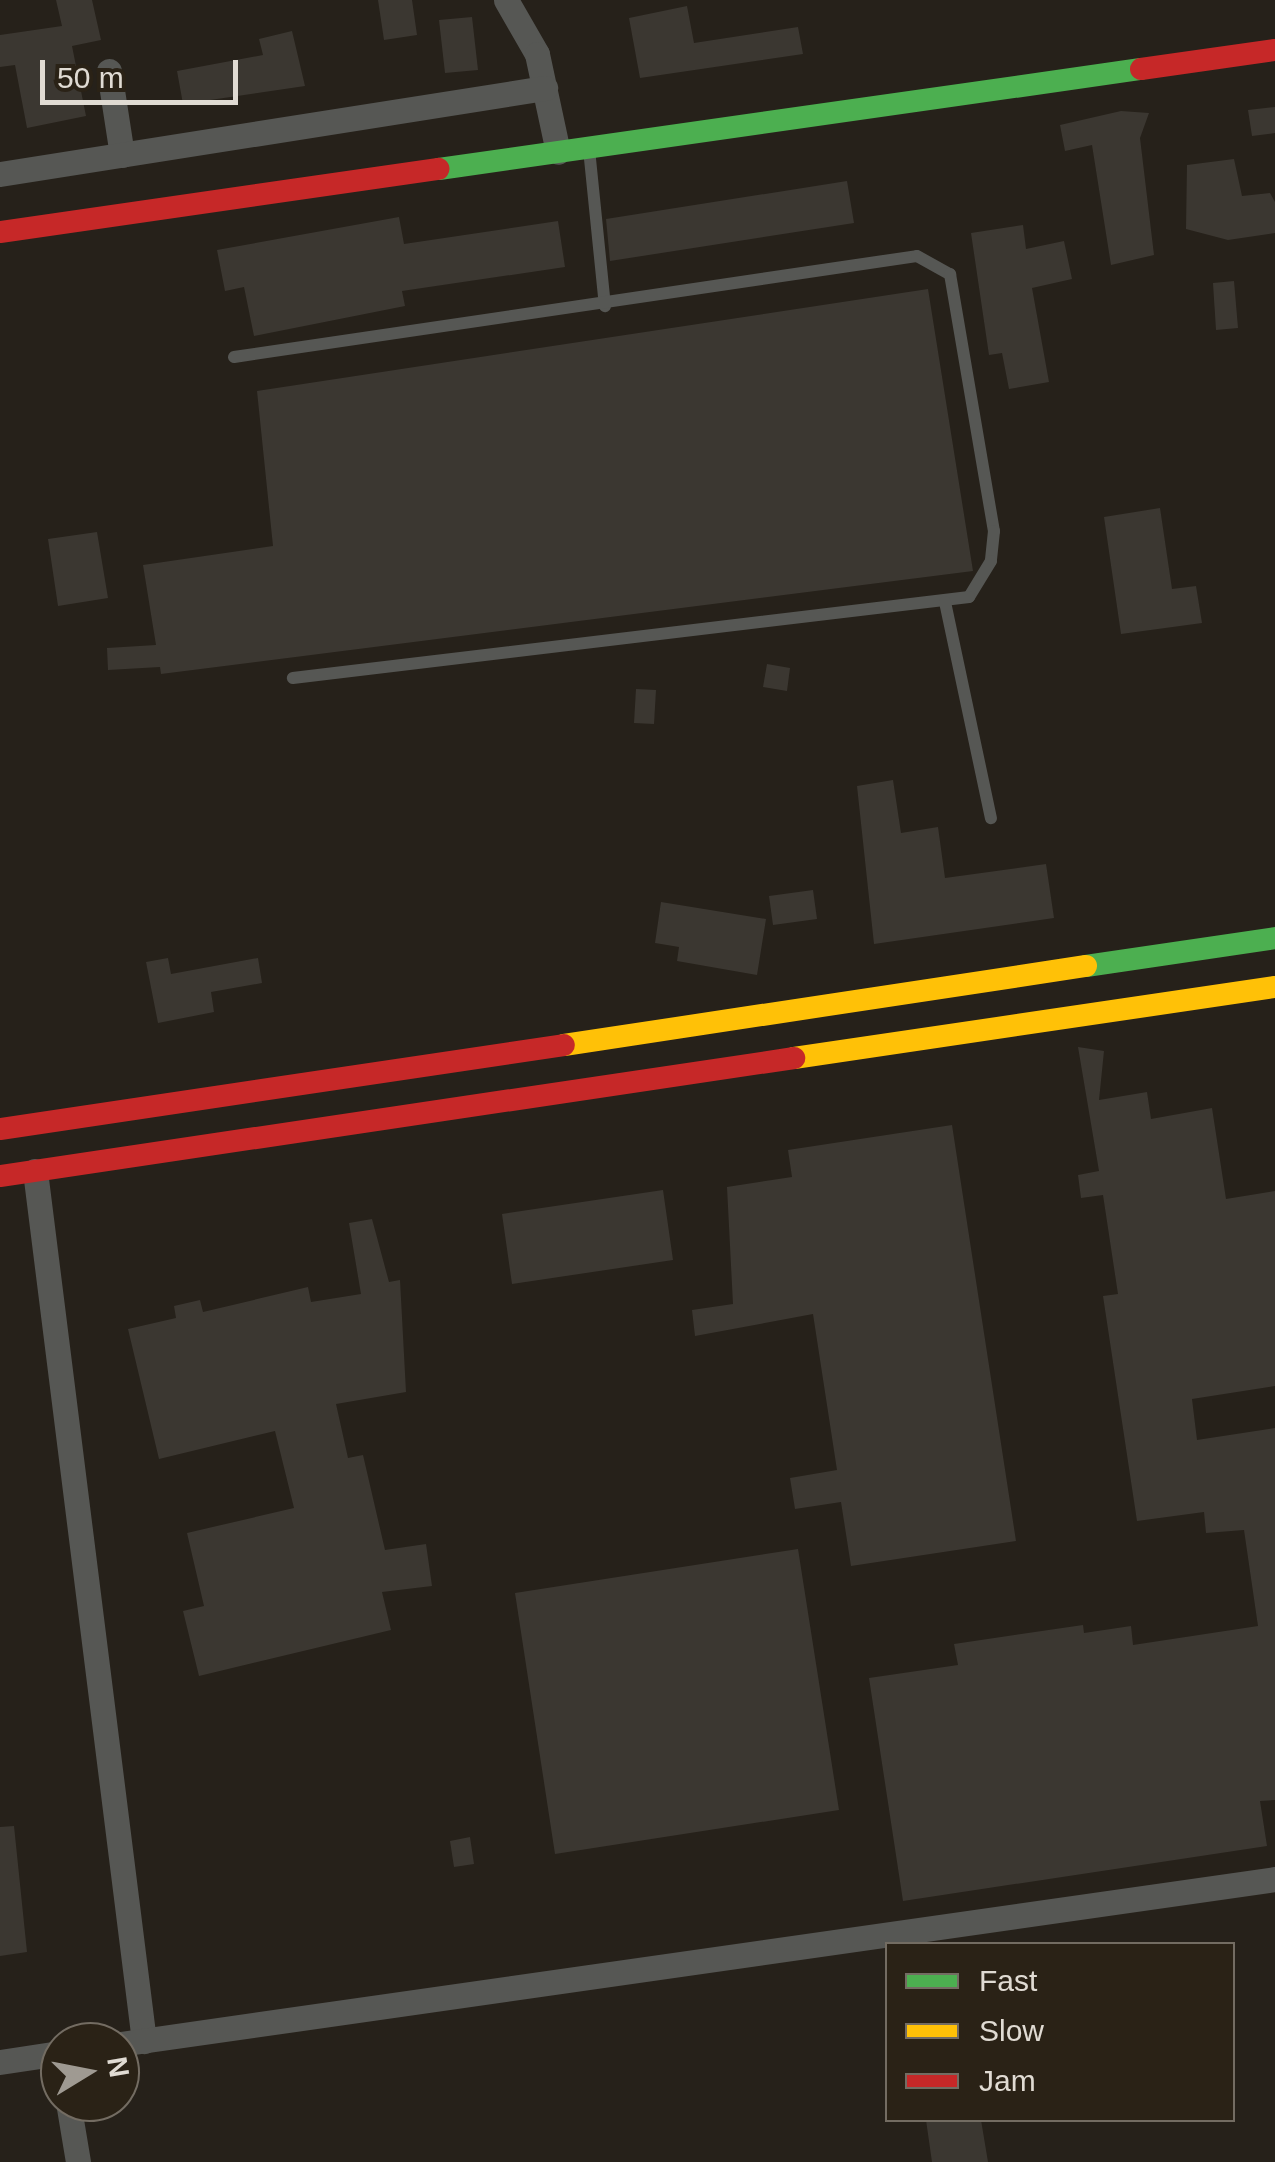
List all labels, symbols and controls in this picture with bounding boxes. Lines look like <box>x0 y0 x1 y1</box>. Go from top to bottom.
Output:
scale bar <box>45 40 242 102</box>
text: 50 m <box>57 61 124 94</box>
legend <box>885 1942 1235 2122</box>
text: Fast <box>979 1964 1037 1997</box>
text: Slow <box>979 2014 1044 2047</box>
north arrow <box>40 2022 140 2122</box>
text: N <box>101 2054 135 2080</box>
text: Jam <box>979 2064 1036 2097</box>

